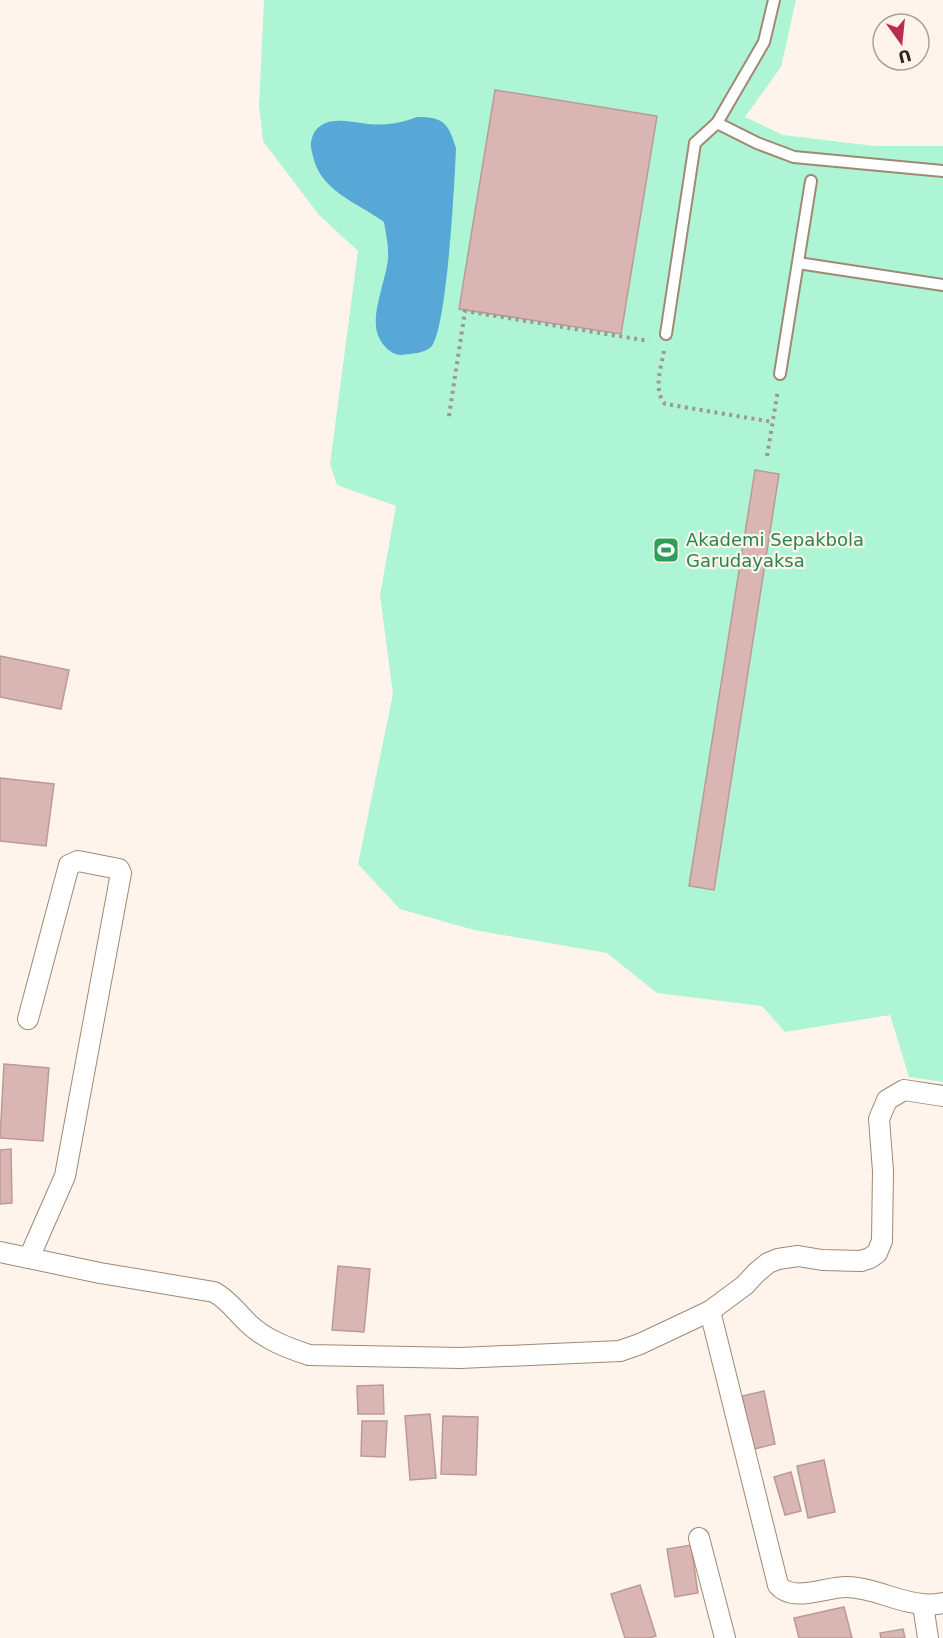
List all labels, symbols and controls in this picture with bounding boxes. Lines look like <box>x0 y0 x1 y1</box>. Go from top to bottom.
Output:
north arrow <box>871 12 931 72</box>
text: U <box>896 45 913 67</box>
place label: Akademi Sepakbola Garudayaksa <box>686 529 864 571</box>
sports icon: Akademi Sepakbola Garudayaksa <box>651 535 681 565</box>

